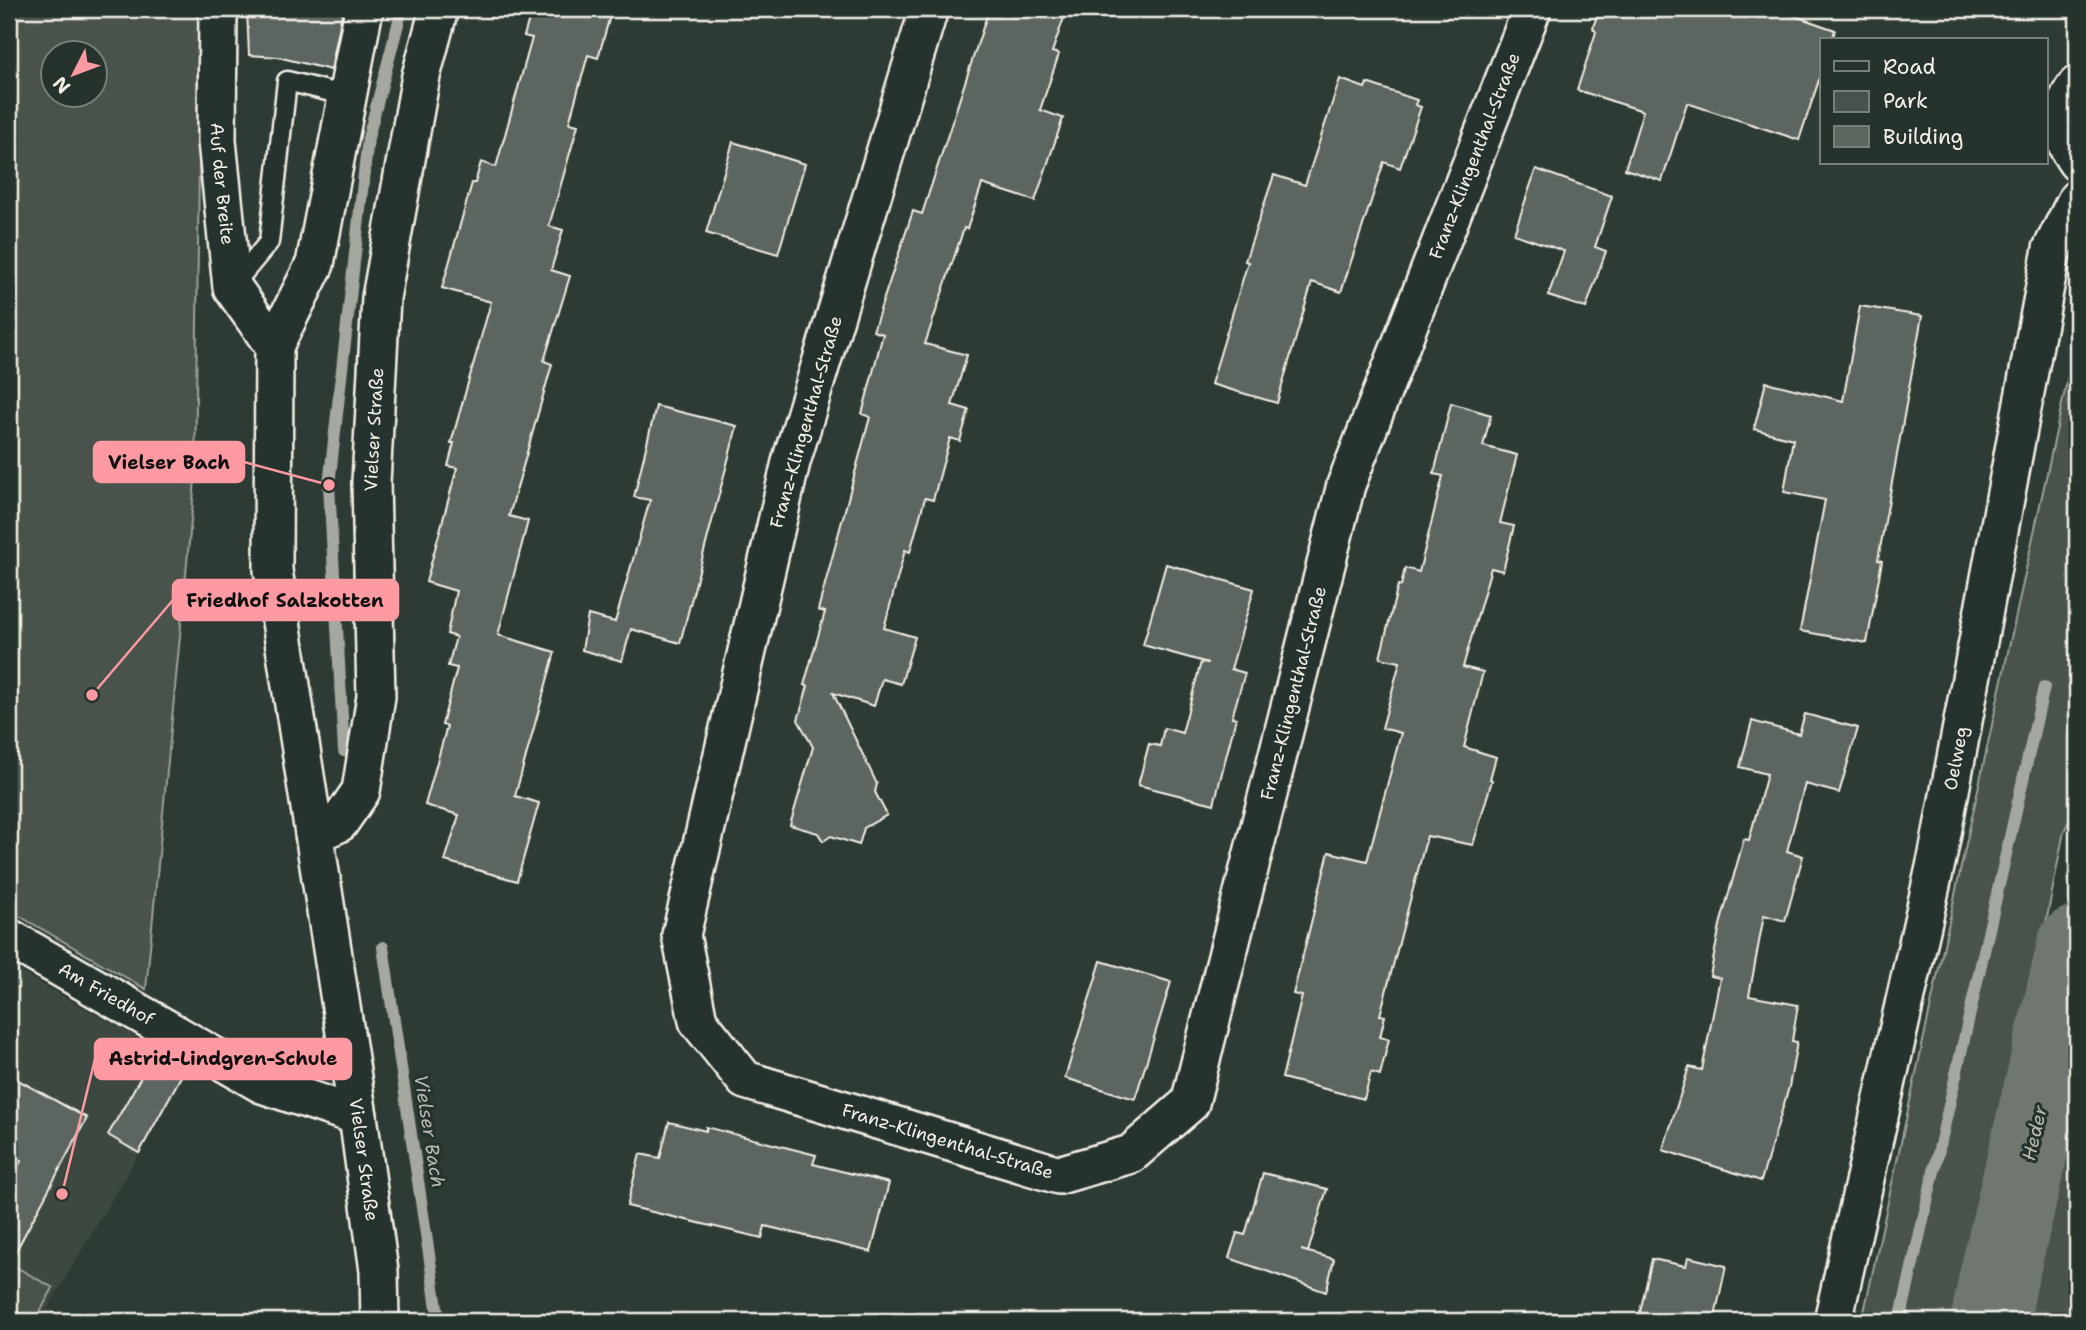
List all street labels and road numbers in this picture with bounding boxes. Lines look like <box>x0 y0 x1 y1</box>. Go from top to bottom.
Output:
street label: Franz-Klingenthal-Straße <box>1423 49 1526 263</box>
street label: Auf der Breite <box>205 123 240 246</box>
street label: Franz-Klingenthal-Straße <box>764 313 848 531</box>
street label: Vielser Straße <box>359 367 389 492</box>
street label: Franz-Klingenthal-Straße <box>1255 584 1332 803</box>
street label: Oelweg <box>1938 724 1974 792</box>
street label: Am Friedhof <box>54 957 158 1031</box>
street label: Vielser Straße <box>343 1097 384 1223</box>
street label: Franz-Klingenthal-Straße <box>839 1098 1056 1185</box>

